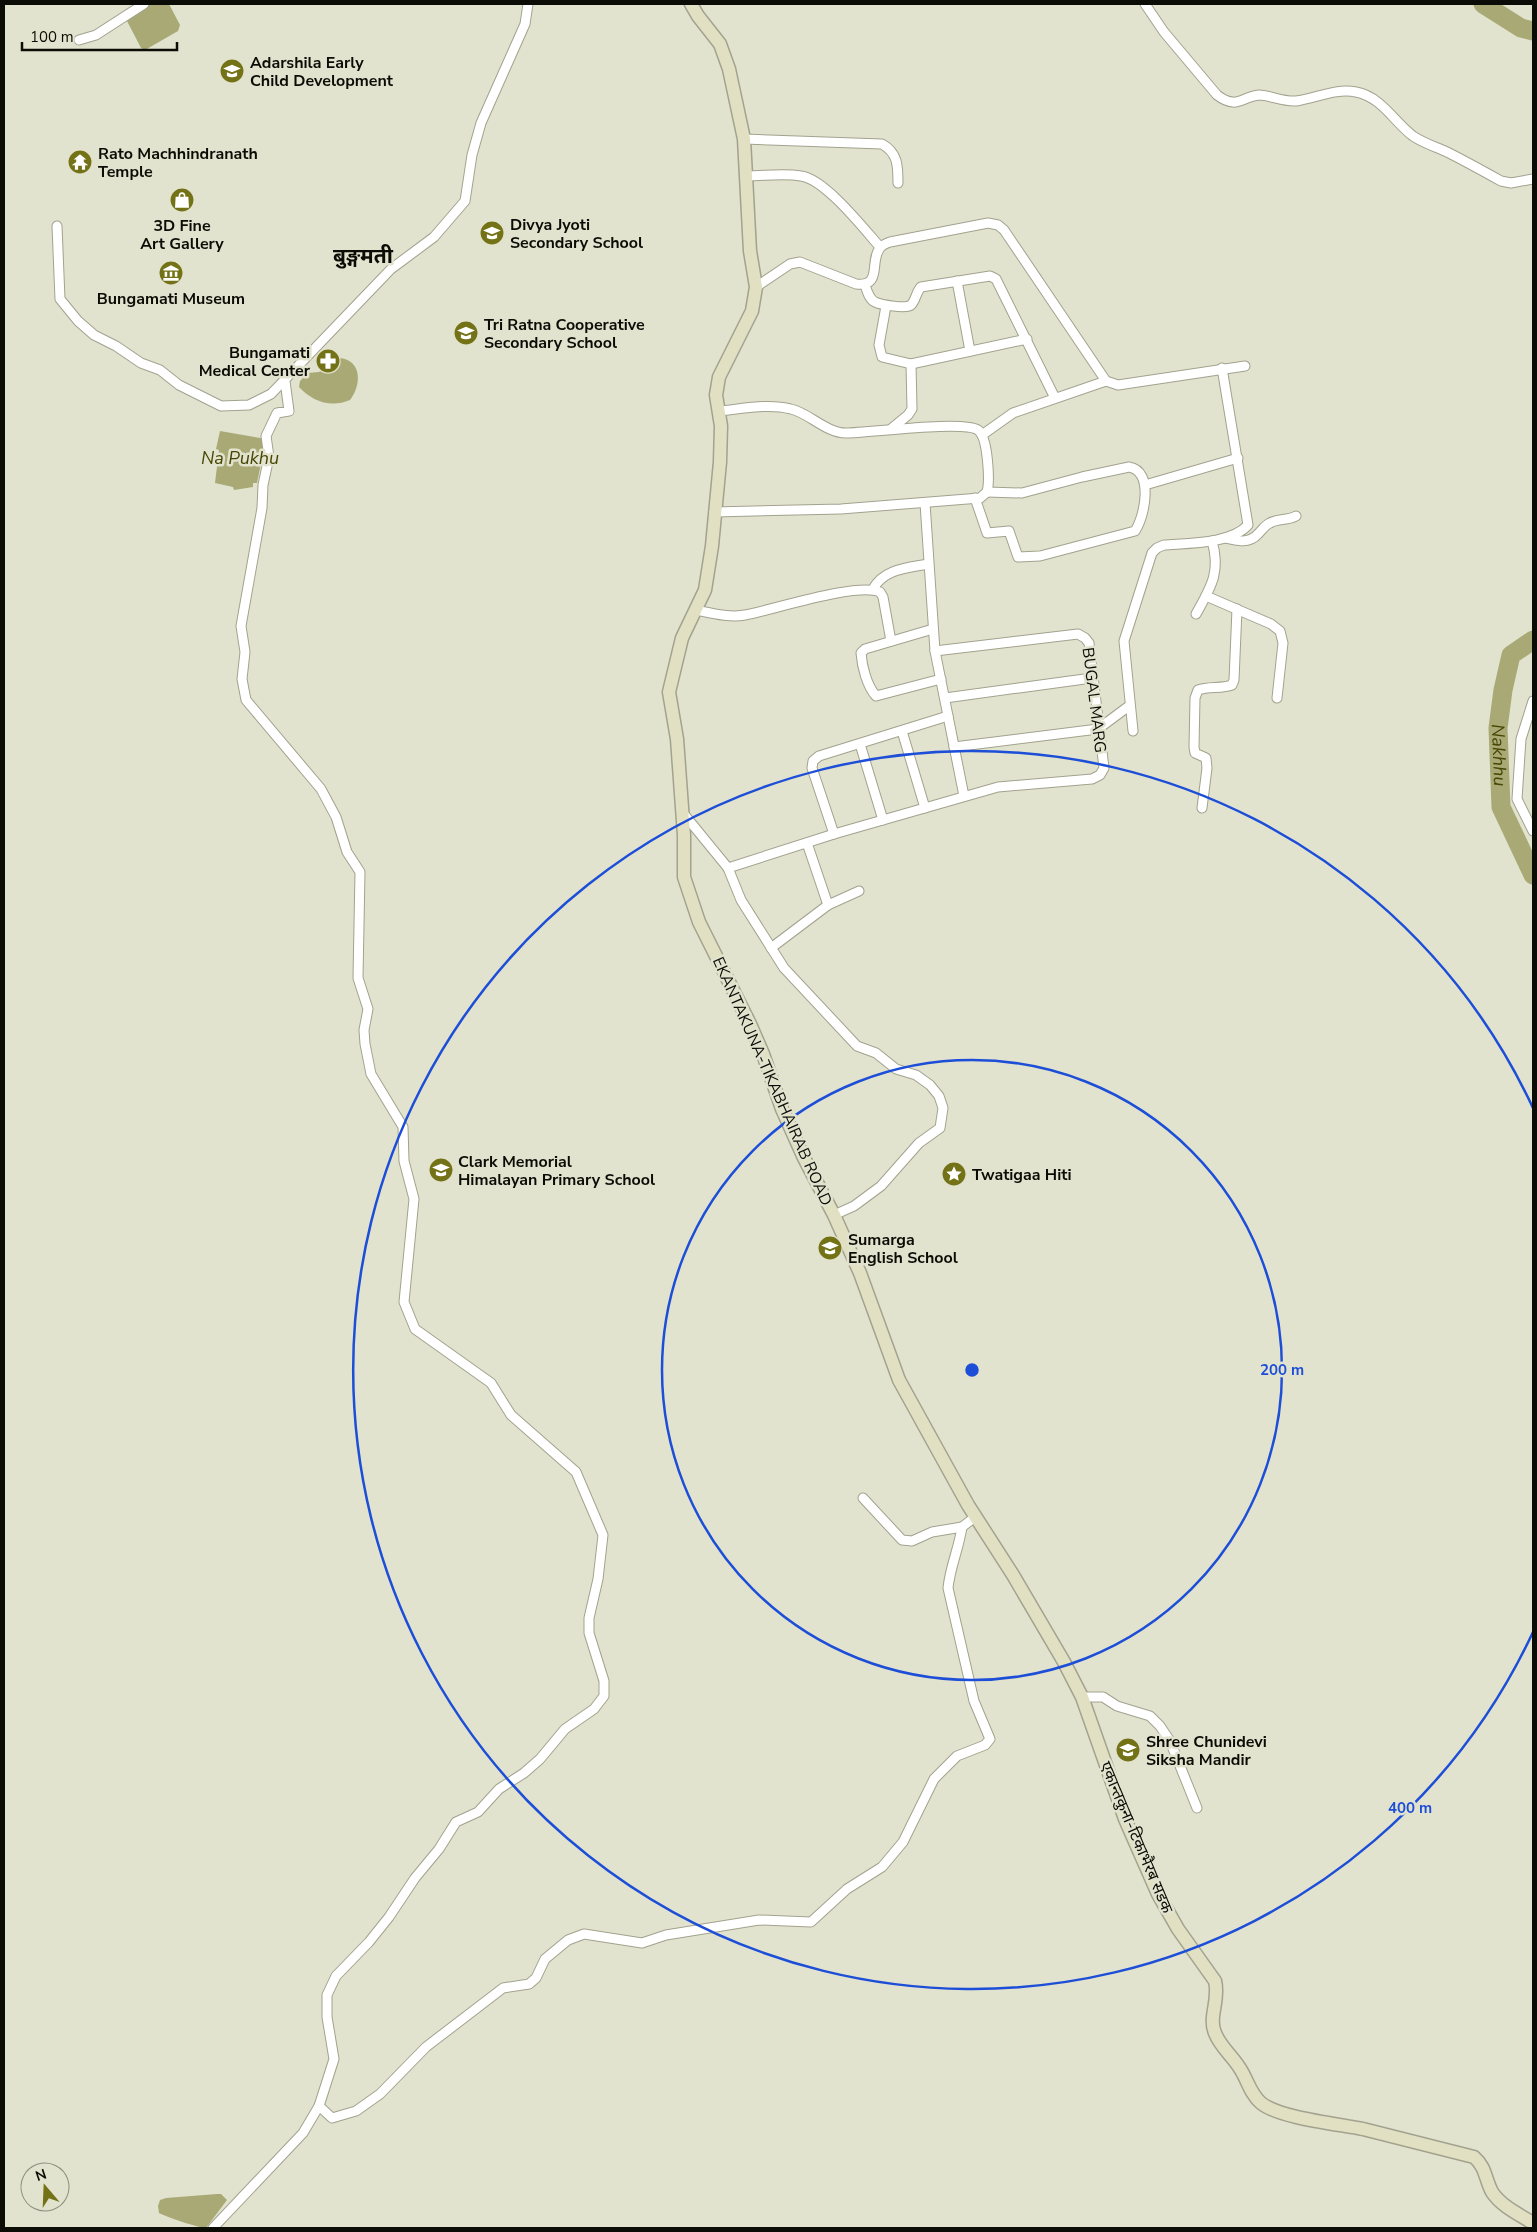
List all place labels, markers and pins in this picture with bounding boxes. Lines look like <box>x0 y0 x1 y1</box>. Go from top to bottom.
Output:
place label: Adarshila Early Child Development <box>250 52 394 92</box>
school or university icon: Adarshila Early Child Development <box>219 58 245 84</box>
place label: Rato Machhindranath Temple <box>98 143 258 183</box>
temple icon: Rato Machhindranath Temple <box>67 149 93 175</box>
shop icon: 3D Fine Art Gallery <box>169 187 195 213</box>
place label: Divya Jyoti Secondary School <box>510 214 643 254</box>
place label: 3D Fine Art Gallery <box>140 215 224 255</box>
school or university icon: Divya Jyoti Secondary School <box>479 220 505 246</box>
museum icon: Bungamati Museum <box>158 260 184 286</box>
place label: Bungamati Museum <box>97 288 245 310</box>
place label: Tri Ratna Cooperative Secondary School <box>484 314 645 354</box>
school or university icon: Tri Ratna Cooperative Secondary School <box>453 320 479 346</box>
place label: Bungamati Medical Center <box>199 342 311 382</box>
pharmacy icon: Bungamati Medical Center <box>315 348 341 374</box>
place label: Clark Memorial Himalayan Primary School <box>458 1151 655 1191</box>
school or university icon: Clark Memorial Himalayan Primary School <box>428 1157 454 1183</box>
place icon: Twatigaa Hiti <box>941 1161 967 1187</box>
place label: Twatigaa Hiti <box>972 1164 1072 1186</box>
place label: Sumarga English School <box>848 1229 958 1269</box>
school or university icon: Sumarga English School <box>817 1235 843 1261</box>
centre of rings <box>963 1361 981 1379</box>
place label: Shree Chunidevi Siksha Mandir <box>1146 1731 1267 1771</box>
school or university icon: Shree Chunidevi Siksha Mandir <box>1115 1737 1141 1763</box>

